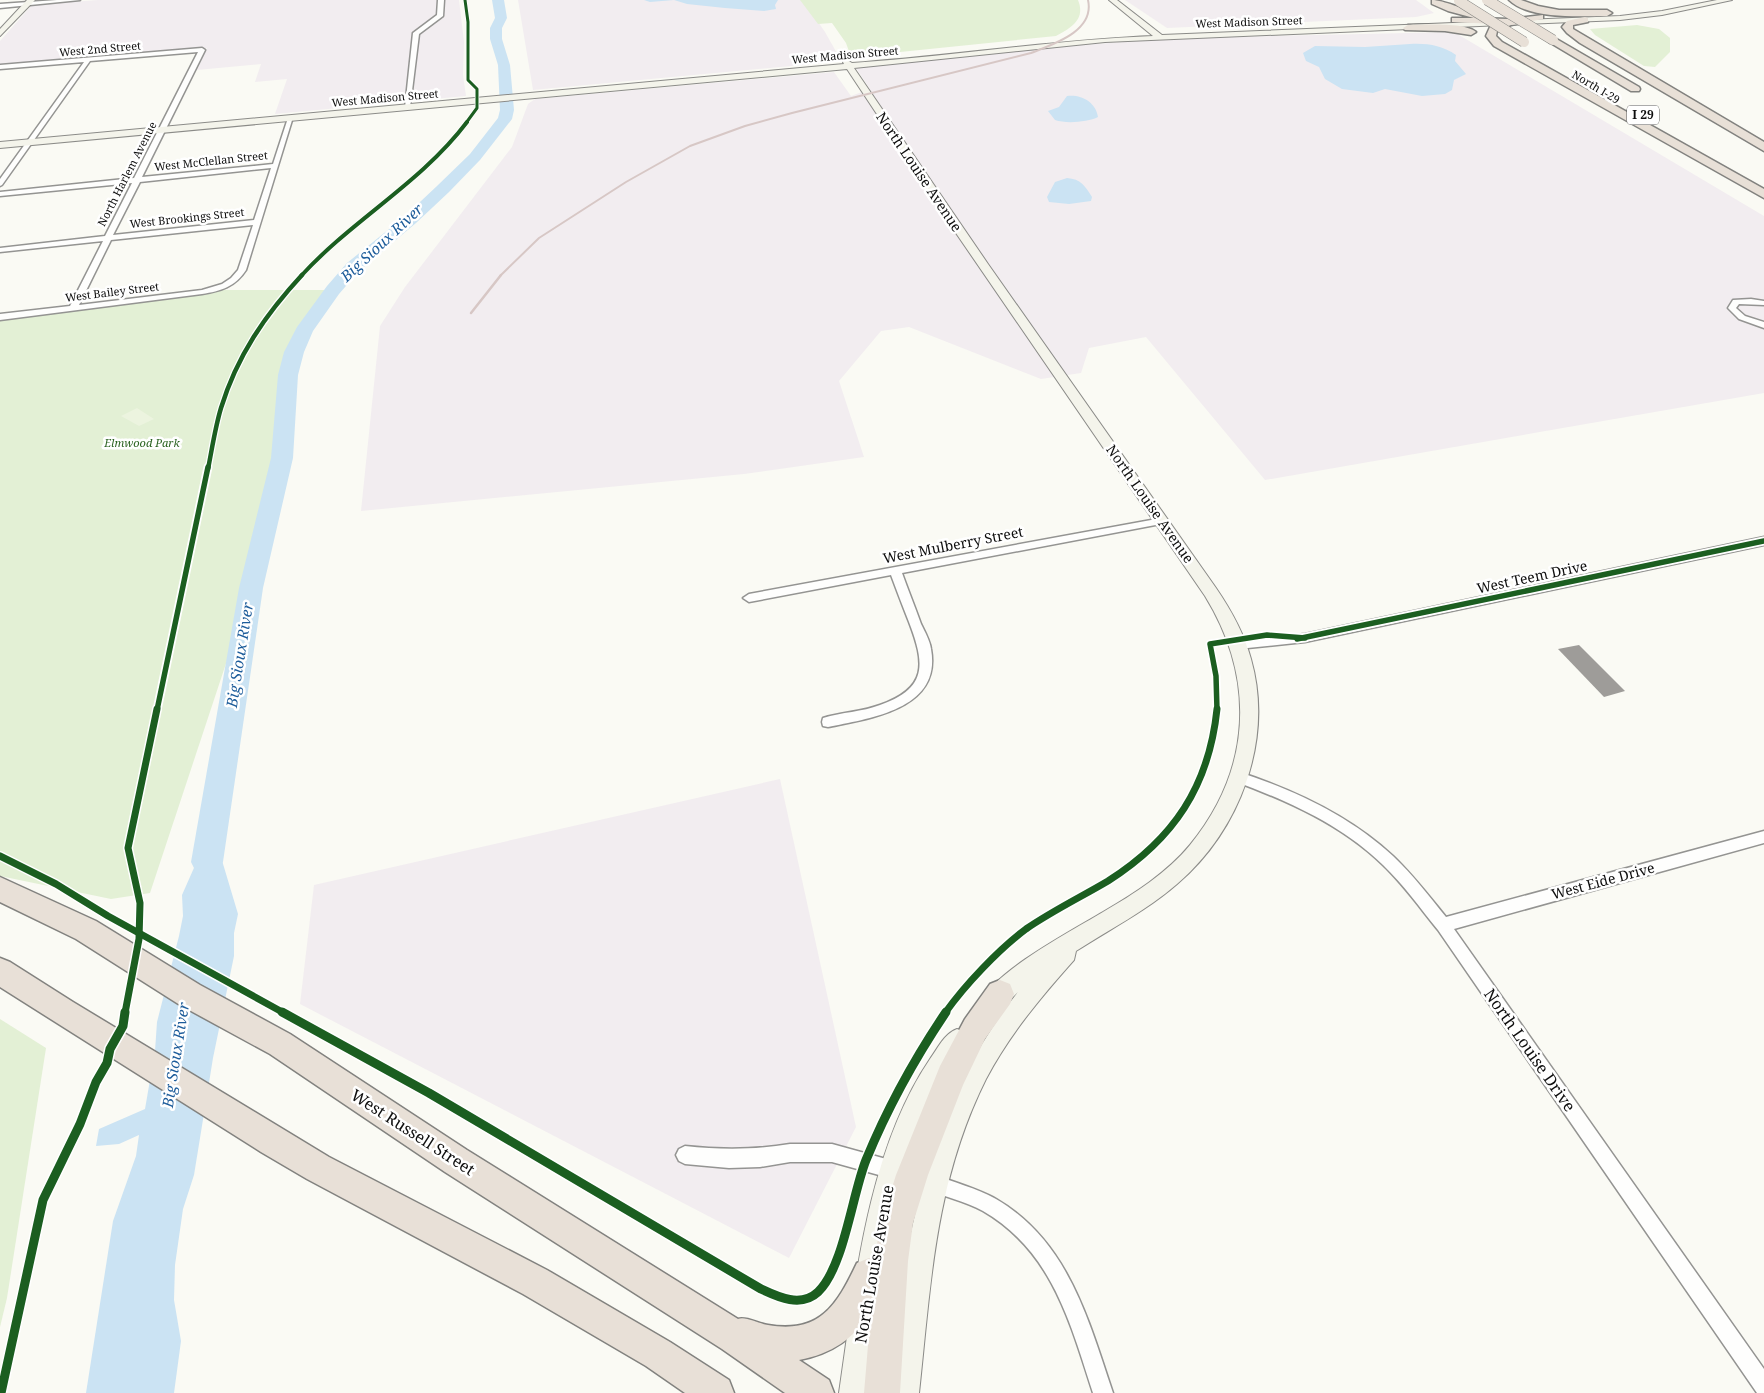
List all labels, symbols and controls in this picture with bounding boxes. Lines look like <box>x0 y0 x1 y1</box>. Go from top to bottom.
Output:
street label: West Madison Street <box>1195 12 1303 31</box>
street label: West 2nd Street <box>58 37 142 60</box>
street label: West Madison Street <box>791 42 899 67</box>
street label: North I-29 <box>1570 66 1623 107</box>
street label: West Madison Street <box>331 85 439 110</box>
road number: I 29 <box>1627 106 1659 124</box>
street label: North Louise Avenue <box>872 108 967 235</box>
street label: North Harlem Avenue <box>94 119 160 229</box>
street label: West McClellan Street <box>154 147 268 174</box>
water label: Big Sioux River <box>335 198 428 286</box>
street label: West Brookings Street <box>129 204 245 231</box>
street label: West Bailey Street <box>64 278 160 305</box>
park label: Elmwood Park <box>103 435 180 450</box>
street label: North Louise Avenue <box>1102 441 1198 567</box>
street label: West Mulberry Street <box>881 522 1025 567</box>
street label: West Teem Drive <box>1475 555 1589 598</box>
water label: Big Sioux River <box>221 600 257 710</box>
street label: West Eide Drive <box>1549 858 1657 903</box>
street label: North Louise Drive <box>1479 984 1581 1116</box>
water label: Big Sioux River <box>157 1000 193 1110</box>
street label: West Russell Street <box>347 1084 480 1181</box>
street label: North Louise Avenue <box>849 1183 899 1345</box>

